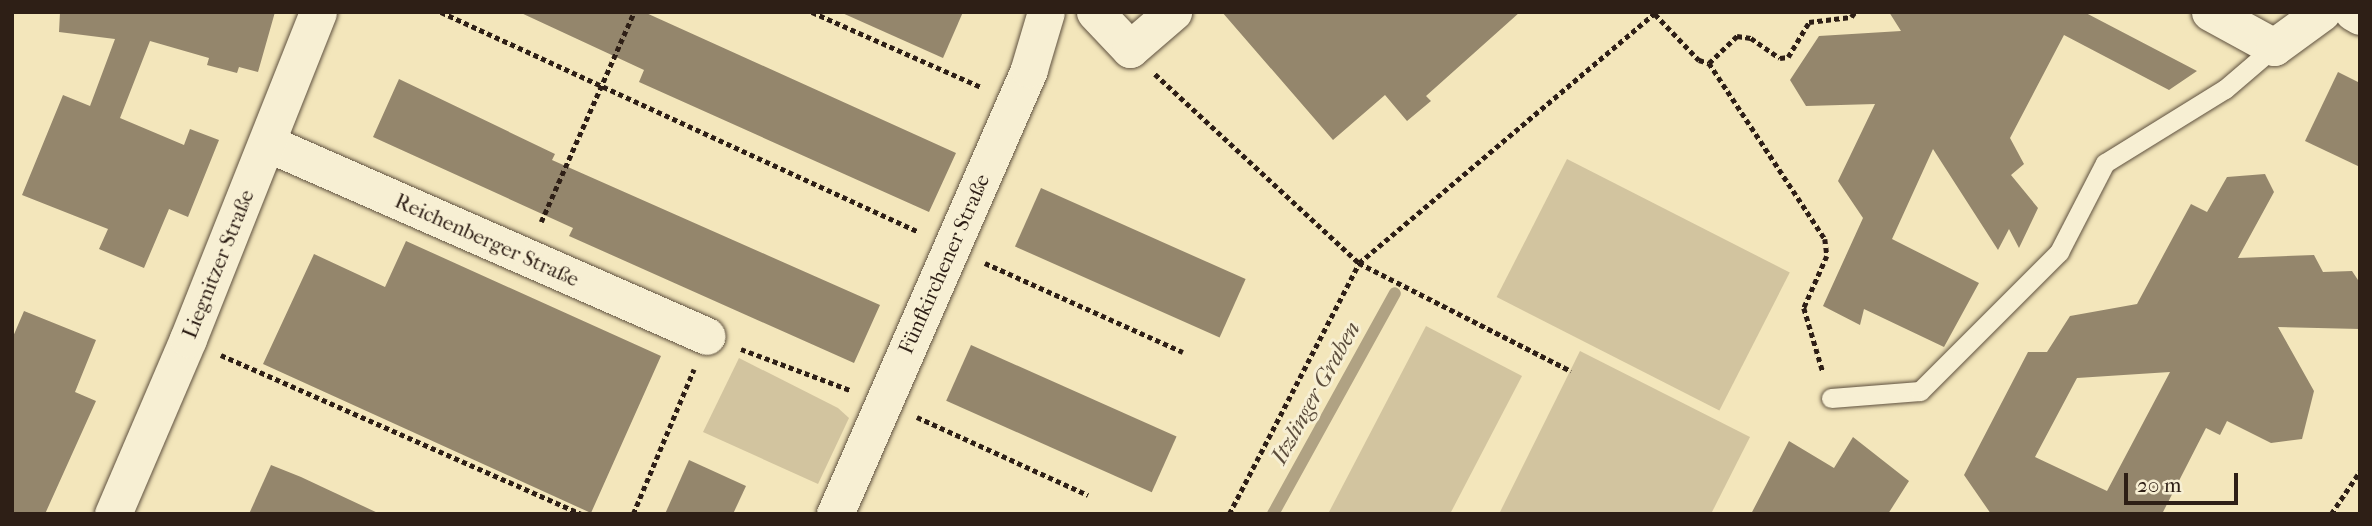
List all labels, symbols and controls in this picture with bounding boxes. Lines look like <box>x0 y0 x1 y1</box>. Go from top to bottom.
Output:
street label: Fünfkirchener Straße <box>893 170 995 358</box>
street label: Liegnitzer Straße <box>177 186 259 342</box>
street label: Reichenberger Straße <box>391 188 583 292</box>
water label: Itzlinger Graben <box>1265 317 1367 469</box>
scale bar <box>2127 460 2241 504</box>
text: 20 m <box>2137 473 2181 497</box>

